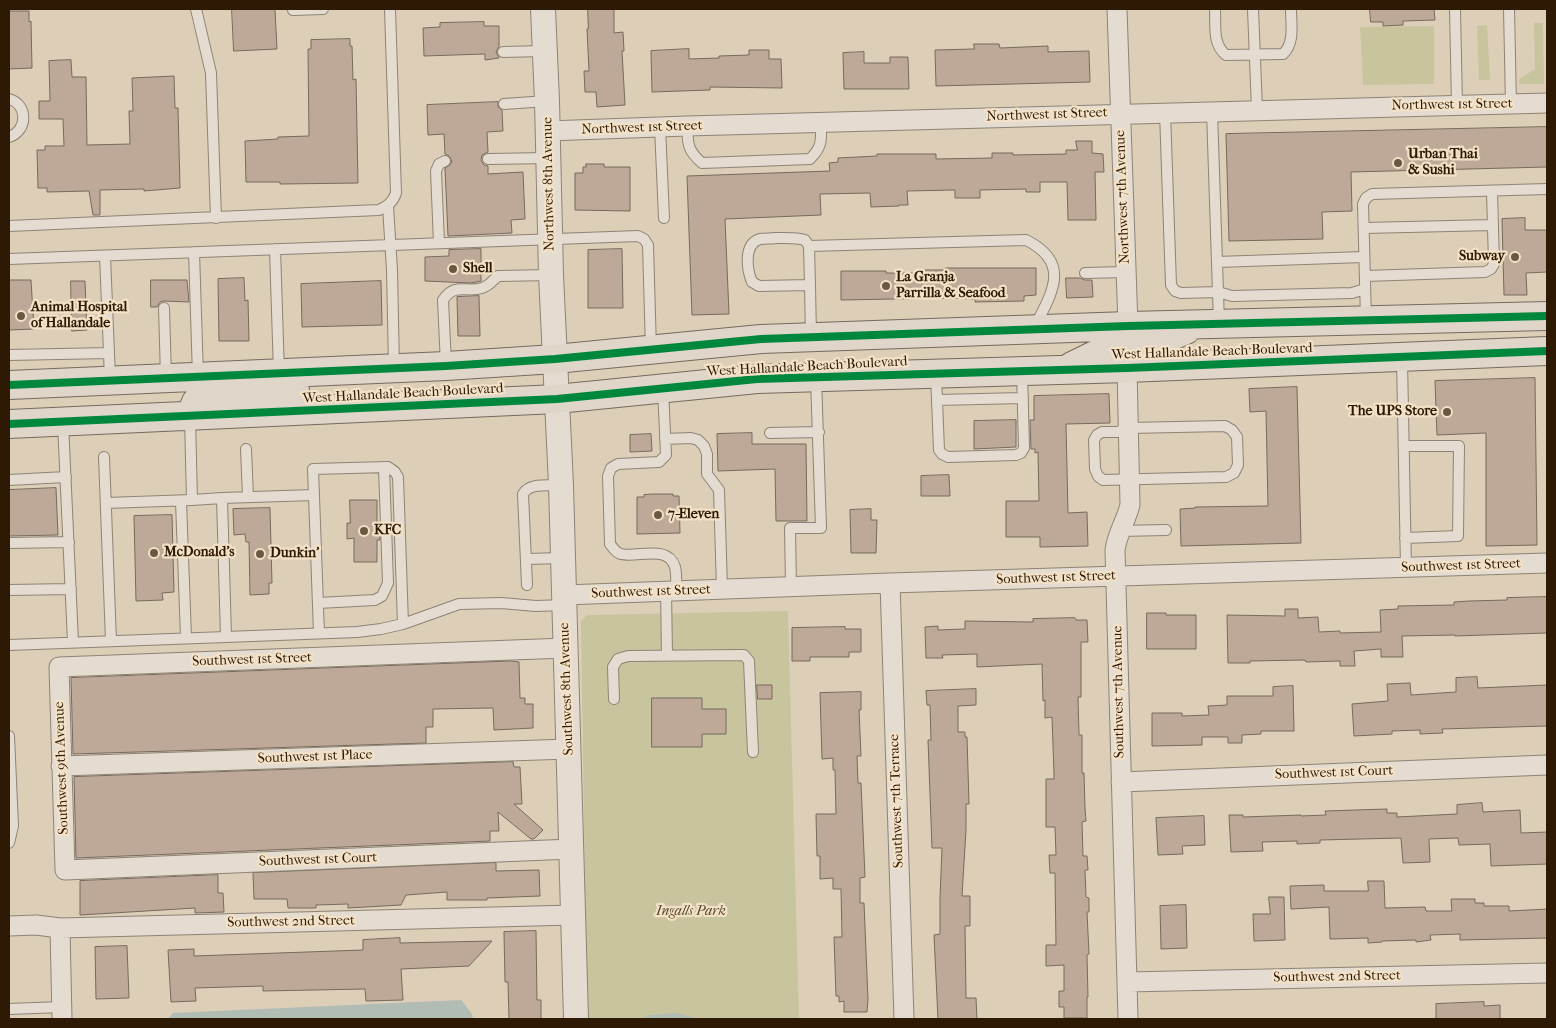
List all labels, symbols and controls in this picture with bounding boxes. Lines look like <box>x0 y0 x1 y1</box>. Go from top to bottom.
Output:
street label: Northwest 1st Street <box>1391 96 1513 114</box>
street label: Northwest 1st Street <box>986 104 1108 126</box>
street label: Northwest 8th Avenue <box>539 117 559 251</box>
street label: Northwest 1st Street <box>581 117 703 139</box>
street label: Northwest 7th Avenue <box>1112 130 1134 264</box>
place label: Urban Thai & Sushi <box>1408 147 1478 180</box>
marker: Urban Thai & Sushi <box>1392 157 1404 169</box>
place label: Subway <box>1459 249 1505 265</box>
marker: Subway <box>1509 251 1521 263</box>
place label: Shell <box>463 261 493 277</box>
marker: Shell <box>447 263 459 275</box>
place label: La Granja Parrilla & Seafood <box>896 270 1005 302</box>
marker: La Granja Parrilla & Seafood <box>880 280 892 292</box>
place label: Animal Hospital of Hallandale <box>31 300 127 332</box>
marker: Animal Hospital of Hallandale <box>15 310 27 322</box>
street label: West Hallandale Beach Boulevard <box>1111 340 1313 364</box>
street label: West Hallandale Beach Boulevard <box>706 353 908 381</box>
street label: West Hallandale Beach Boulevard <box>302 380 504 408</box>
place label: The UPS Store <box>1348 404 1437 420</box>
marker: The UPS Store <box>1441 406 1453 418</box>
place label: 7-Eleven <box>668 507 719 523</box>
marker: 7-Eleven <box>652 509 664 521</box>
place label: KFC <box>374 523 401 539</box>
marker: KFC <box>358 525 370 537</box>
place label: McDonald's <box>164 545 235 561</box>
place label: Dunkin' <box>270 546 319 562</box>
marker: McDonald's <box>148 547 160 559</box>
marker: Dunkin' <box>254 548 266 560</box>
street label: Southwest 1st Street <box>1401 556 1521 576</box>
street label: Southwest 1st Street <box>996 568 1116 588</box>
street label: Southwest 1st Street <box>591 582 711 602</box>
street label: Southwest 8th Avenue <box>556 622 578 756</box>
street label: Southwest 7th Avenue <box>1109 626 1129 758</box>
street label: Southwest 1st Street <box>192 650 312 670</box>
street label: Southwest 9th Avenue <box>51 701 73 835</box>
street label: Southwest 7th Terrace <box>886 734 908 868</box>
street label: Southwest 1st Place <box>257 747 373 767</box>
street label: Southwest 1st Court <box>1275 763 1393 783</box>
street label: Southwest 1st Court <box>259 850 377 870</box>
park label: Ingalls Park <box>656 904 726 920</box>
street label: Southwest 2nd Street <box>227 912 355 932</box>
street label: Southwest 2nd Street <box>1273 967 1401 987</box>

